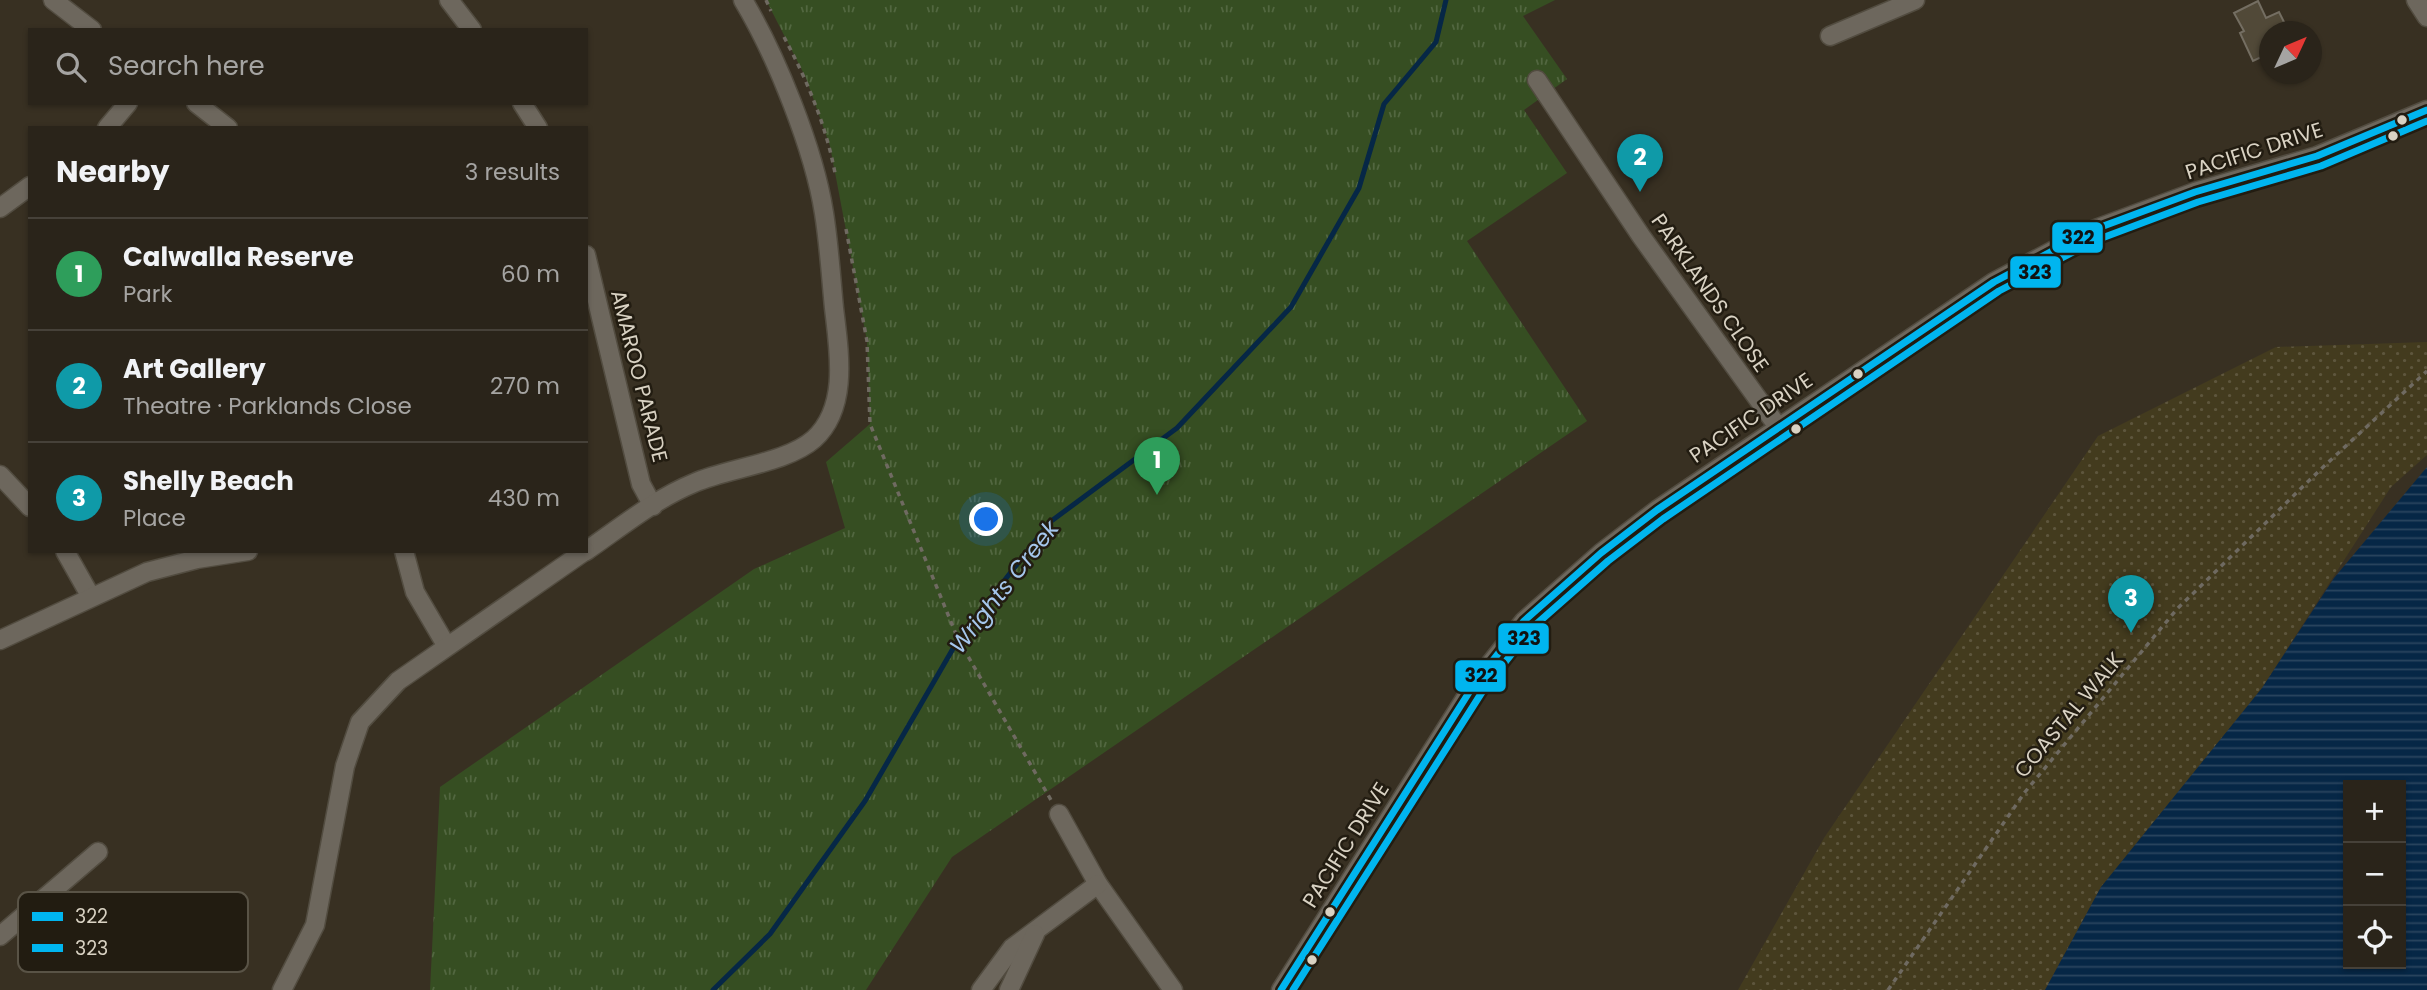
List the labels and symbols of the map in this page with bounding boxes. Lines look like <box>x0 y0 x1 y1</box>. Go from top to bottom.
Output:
north arrow <box>2259 21 2322 84</box>
unlabelled marker <box>2395 113 2409 127</box>
street label: PACIFIC DRIVE <box>2181 115 2326 186</box>
unlabelled marker <box>2386 129 2400 143</box>
pin: 2 <box>1617 134 1663 192</box>
street label: PARKLANDS CLOSE <box>1645 208 1776 378</box>
line badge: 322 <box>2051 221 2104 254</box>
text: 322 <box>2061 224 2095 251</box>
line badge: 323 <box>2009 255 2062 289</box>
text: 323 <box>2018 259 2052 286</box>
street label: AMAROO PARADE <box>604 287 675 465</box>
street label: PACIFIC DRIVE <box>1683 366 1818 470</box>
unlabelled marker <box>1851 367 1865 381</box>
unlabelled marker <box>1789 422 1803 436</box>
pin: 1 <box>1134 437 1180 495</box>
your location <box>969 502 1003 536</box>
water label: Wrights Creek <box>942 513 1067 660</box>
pin: 3 <box>2108 575 2154 633</box>
line badge: 323 <box>1497 622 1550 655</box>
text: 323 <box>1507 625 1541 652</box>
street label: COASTAL WALK <box>2007 645 2130 784</box>
line badge: 322 <box>1454 659 1507 693</box>
text: 322 <box>1464 662 1498 689</box>
street label: PACIFIC DRIVE <box>1295 776 1396 913</box>
legend <box>18 892 248 972</box>
text: 322 <box>75 903 108 930</box>
unlabelled marker <box>1323 905 1337 919</box>
text: 323 <box>75 935 108 962</box>
unlabelled marker <box>1305 953 1319 967</box>

